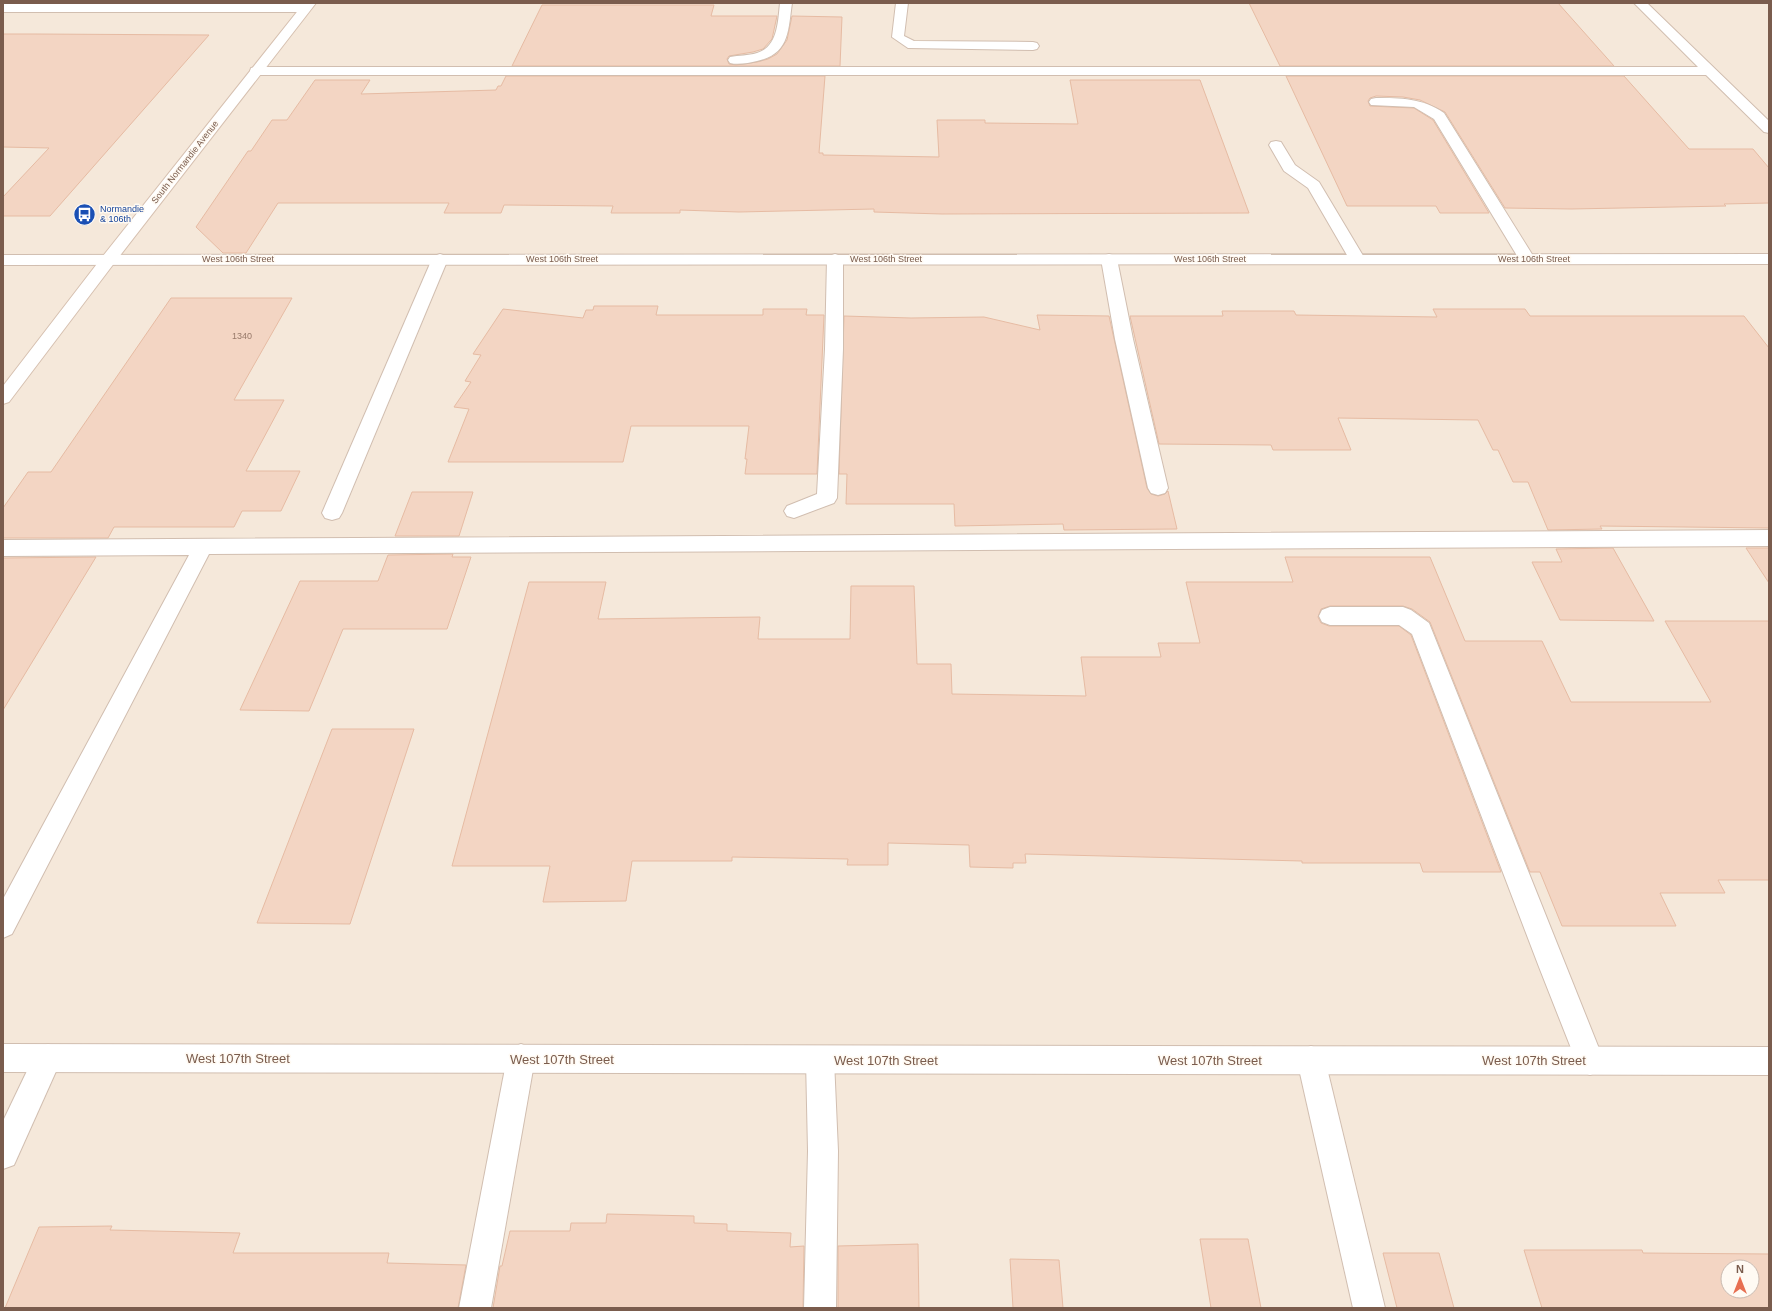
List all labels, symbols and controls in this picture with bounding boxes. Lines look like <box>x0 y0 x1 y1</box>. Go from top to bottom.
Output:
street label: South Normandie Avenue <box>150 119 220 205</box>
bus stop icon: Normandie & 106th <box>72 201 98 227</box>
place label: Normandie & 106th <box>100 204 144 224</box>
street label: West 106th Street <box>202 254 274 264</box>
street label: West 106th Street <box>526 254 598 264</box>
street label: West 106th Street <box>850 254 922 264</box>
street label: West 106th Street <box>1174 254 1246 264</box>
street label: West 106th Street <box>1498 254 1570 264</box>
house number: 1340 <box>232 331 252 341</box>
street label: West 107th Street <box>186 1051 290 1066</box>
street label: West 107th Street <box>510 1052 614 1067</box>
street label: West 107th Street <box>834 1053 938 1068</box>
street label: West 107th Street <box>1158 1053 1262 1068</box>
street label: West 107th Street <box>1482 1053 1586 1068</box>
north arrow <box>1720 1259 1760 1299</box>
text: N <box>1736 1263 1744 1275</box>

